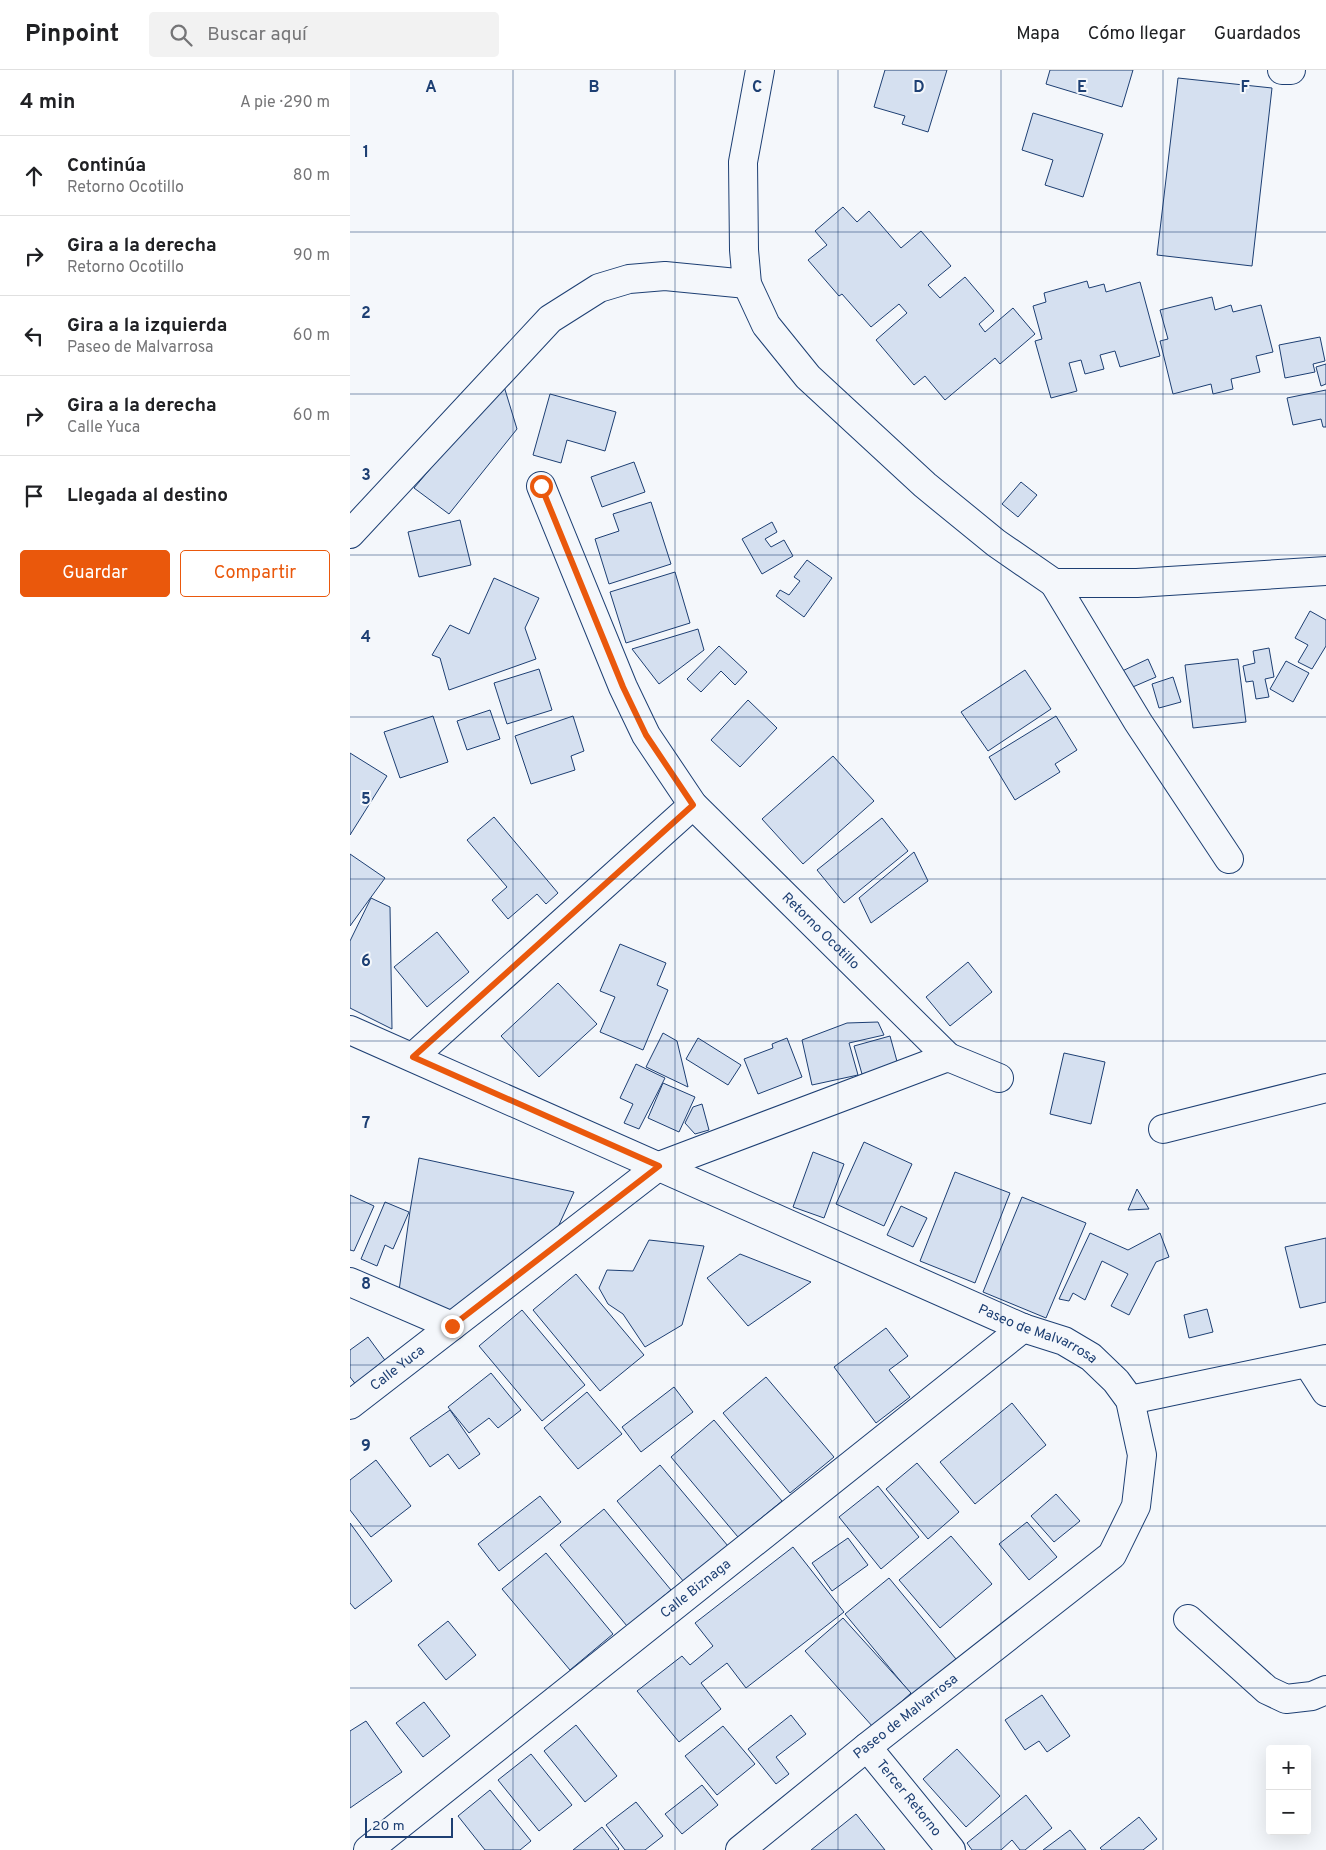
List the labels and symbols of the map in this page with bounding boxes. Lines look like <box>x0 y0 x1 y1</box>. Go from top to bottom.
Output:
text: A <box>425 78 437 98</box>
text: B <box>588 78 600 98</box>
text: C <box>752 78 762 98</box>
text: D <box>913 78 925 98</box>
text: E <box>1077 78 1087 98</box>
text: F <box>1240 78 1250 98</box>
text: 1 <box>363 143 369 163</box>
text: 2 <box>361 304 371 324</box>
text: 3 <box>361 466 371 486</box>
route start <box>530 475 553 498</box>
text: 4 <box>361 628 371 648</box>
text: 5 <box>361 790 371 810</box>
street label: Retorno Ocotillo <box>778 889 863 973</box>
text: 6 <box>361 952 371 972</box>
text: 7 <box>362 1114 370 1134</box>
text: 8 <box>361 1275 371 1295</box>
street label: Paseo de Malvarrosa <box>976 1301 1101 1367</box>
route end <box>441 1315 464 1338</box>
street label: Calle Yuca <box>367 1342 428 1395</box>
text: 9 <box>361 1437 371 1457</box>
street label: Calle Biznaga <box>657 1556 734 1622</box>
street label: Paseo de Malvarrosa <box>850 1671 962 1763</box>
street label: Tercer Retorno <box>872 1756 945 1840</box>
scale bar <box>365 1815 452 1838</box>

